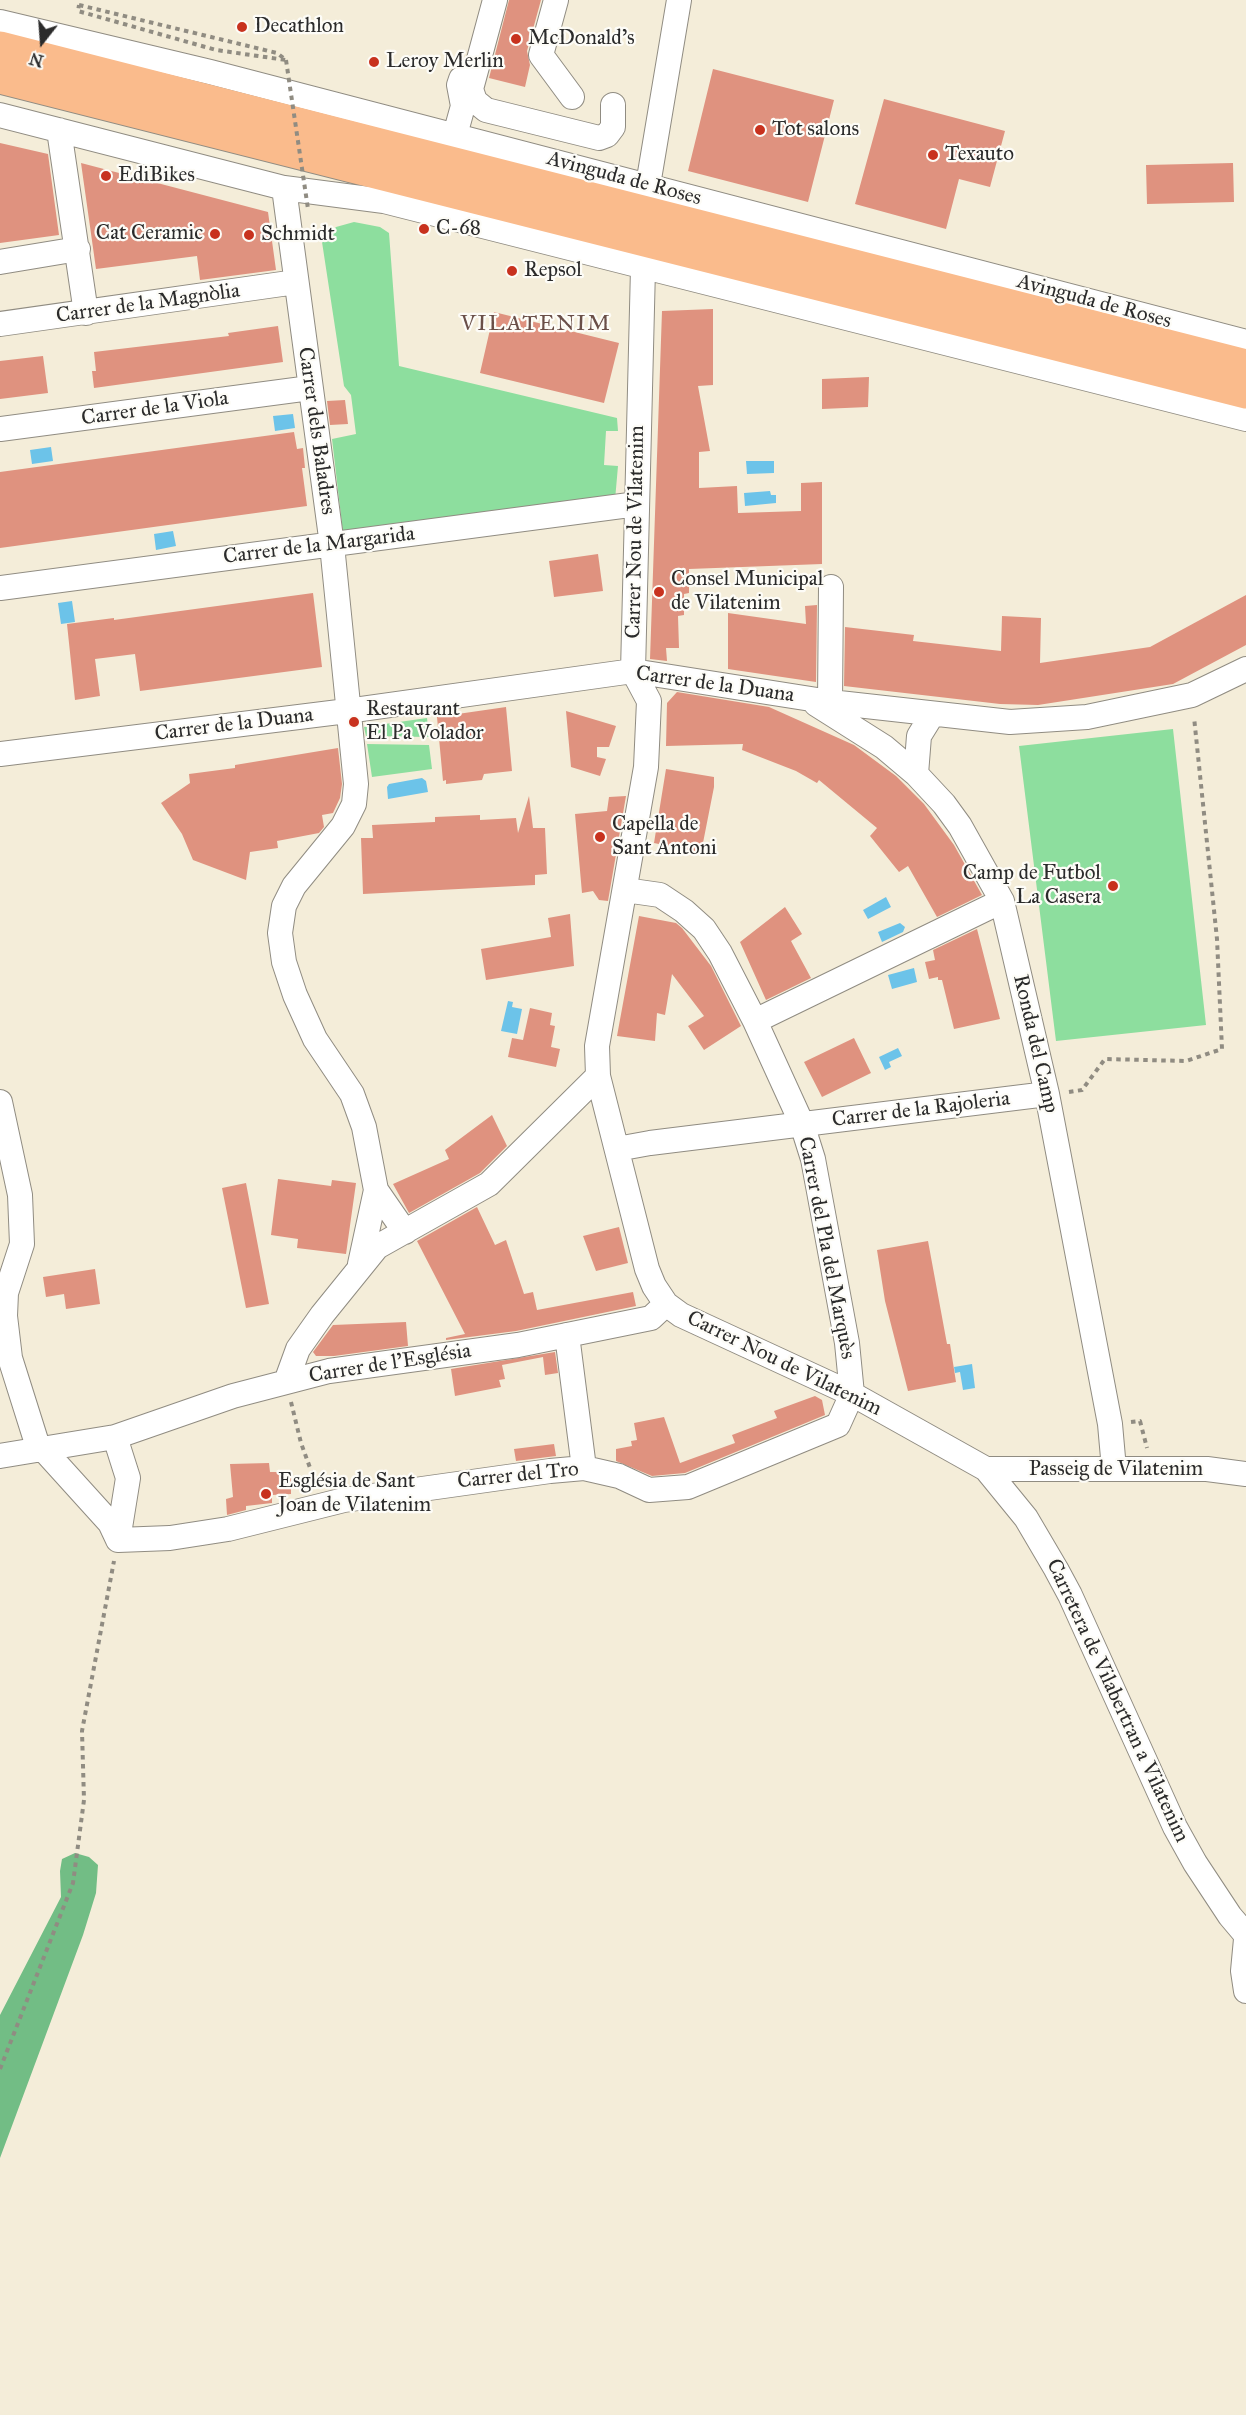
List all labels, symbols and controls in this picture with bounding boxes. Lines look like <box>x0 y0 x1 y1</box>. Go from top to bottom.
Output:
north arrow <box>12 12 72 72</box>
place label: Decathlon <box>254 14 344 40</box>
marker: Decathlon <box>235 20 249 34</box>
place label: McDonald's <box>528 26 635 52</box>
marker: McDonald's <box>509 32 523 46</box>
text: N <box>27 49 46 71</box>
place label: Leroy Merlin <box>386 49 504 75</box>
marker: Leroy Merlin <box>367 55 381 69</box>
place label: Tot salons <box>772 117 859 143</box>
marker: Tot salons <box>753 123 767 137</box>
place label: Texauto <box>945 142 1014 168</box>
street label: Avinguda de Roses <box>544 146 704 212</box>
marker: Texauto <box>926 148 940 162</box>
place label: EdiBikes <box>118 163 195 189</box>
marker: EdiBikes <box>99 169 113 183</box>
place label: C-68 <box>436 216 481 242</box>
place label: Cat Ceramic <box>96 221 203 247</box>
place label: Schmidt <box>261 222 335 248</box>
marker: C-68 <box>417 222 431 236</box>
marker: Cat Ceramic <box>208 227 222 241</box>
marker: Schmidt <box>242 228 256 242</box>
place label: Repsol <box>524 258 582 284</box>
marker: Repsol <box>505 264 519 278</box>
street label: Avinguda de Roses <box>1014 269 1174 335</box>
street label: Carrer de la Magnòlia <box>54 279 242 329</box>
district label: VILATENIM <box>461 312 611 338</box>
street label: Carrer dels Baladres <box>292 346 340 516</box>
street label: Carrer de la Viola <box>80 386 230 432</box>
street label: Carrer Nou de Vilatenim <box>622 425 650 639</box>
street label: Carrer de la Margarida <box>222 522 416 570</box>
place label: Consel Municipal de Vilatenim <box>671 567 823 617</box>
marker: Consel Municipal de Vilatenim <box>652 585 666 599</box>
street label: Carrer de la Duana <box>634 661 796 709</box>
place label: Restaurant El Pa Volador <box>366 697 484 747</box>
street label: Carrer de la Duana <box>153 703 315 747</box>
marker: Restaurant El Pa Volador <box>347 715 361 729</box>
place label: Capella de Sant Antoni <box>612 812 717 862</box>
marker: Capella de Sant Antoni <box>593 830 607 844</box>
place label: Camp de Futbol La Casera <box>963 861 1101 911</box>
marker: Camp de Futbol La Casera <box>1106 879 1120 893</box>
street label: Ronda del Camp <box>1007 972 1063 1116</box>
street label: Carrer de la Rajoleria <box>831 1087 1011 1133</box>
street label: Carrer del Pla del Marquès <box>792 1135 860 1361</box>
street label: Carrer Nou de Vilatenim <box>683 1306 885 1422</box>
street label: Carrer de l'Església <box>307 1339 473 1389</box>
street label: Carrer del Tro <box>456 1457 580 1495</box>
street label: Passeig de Vilatenim <box>1029 1457 1203 1483</box>
place label: Església de Sant Joan de Vilatenim <box>278 1469 431 1519</box>
marker: Església de Sant Joan de Vilatenim <box>259 1487 273 1501</box>
street label: Carretera de Vilabertran a Vilatenim <box>1040 1555 1194 1847</box>

